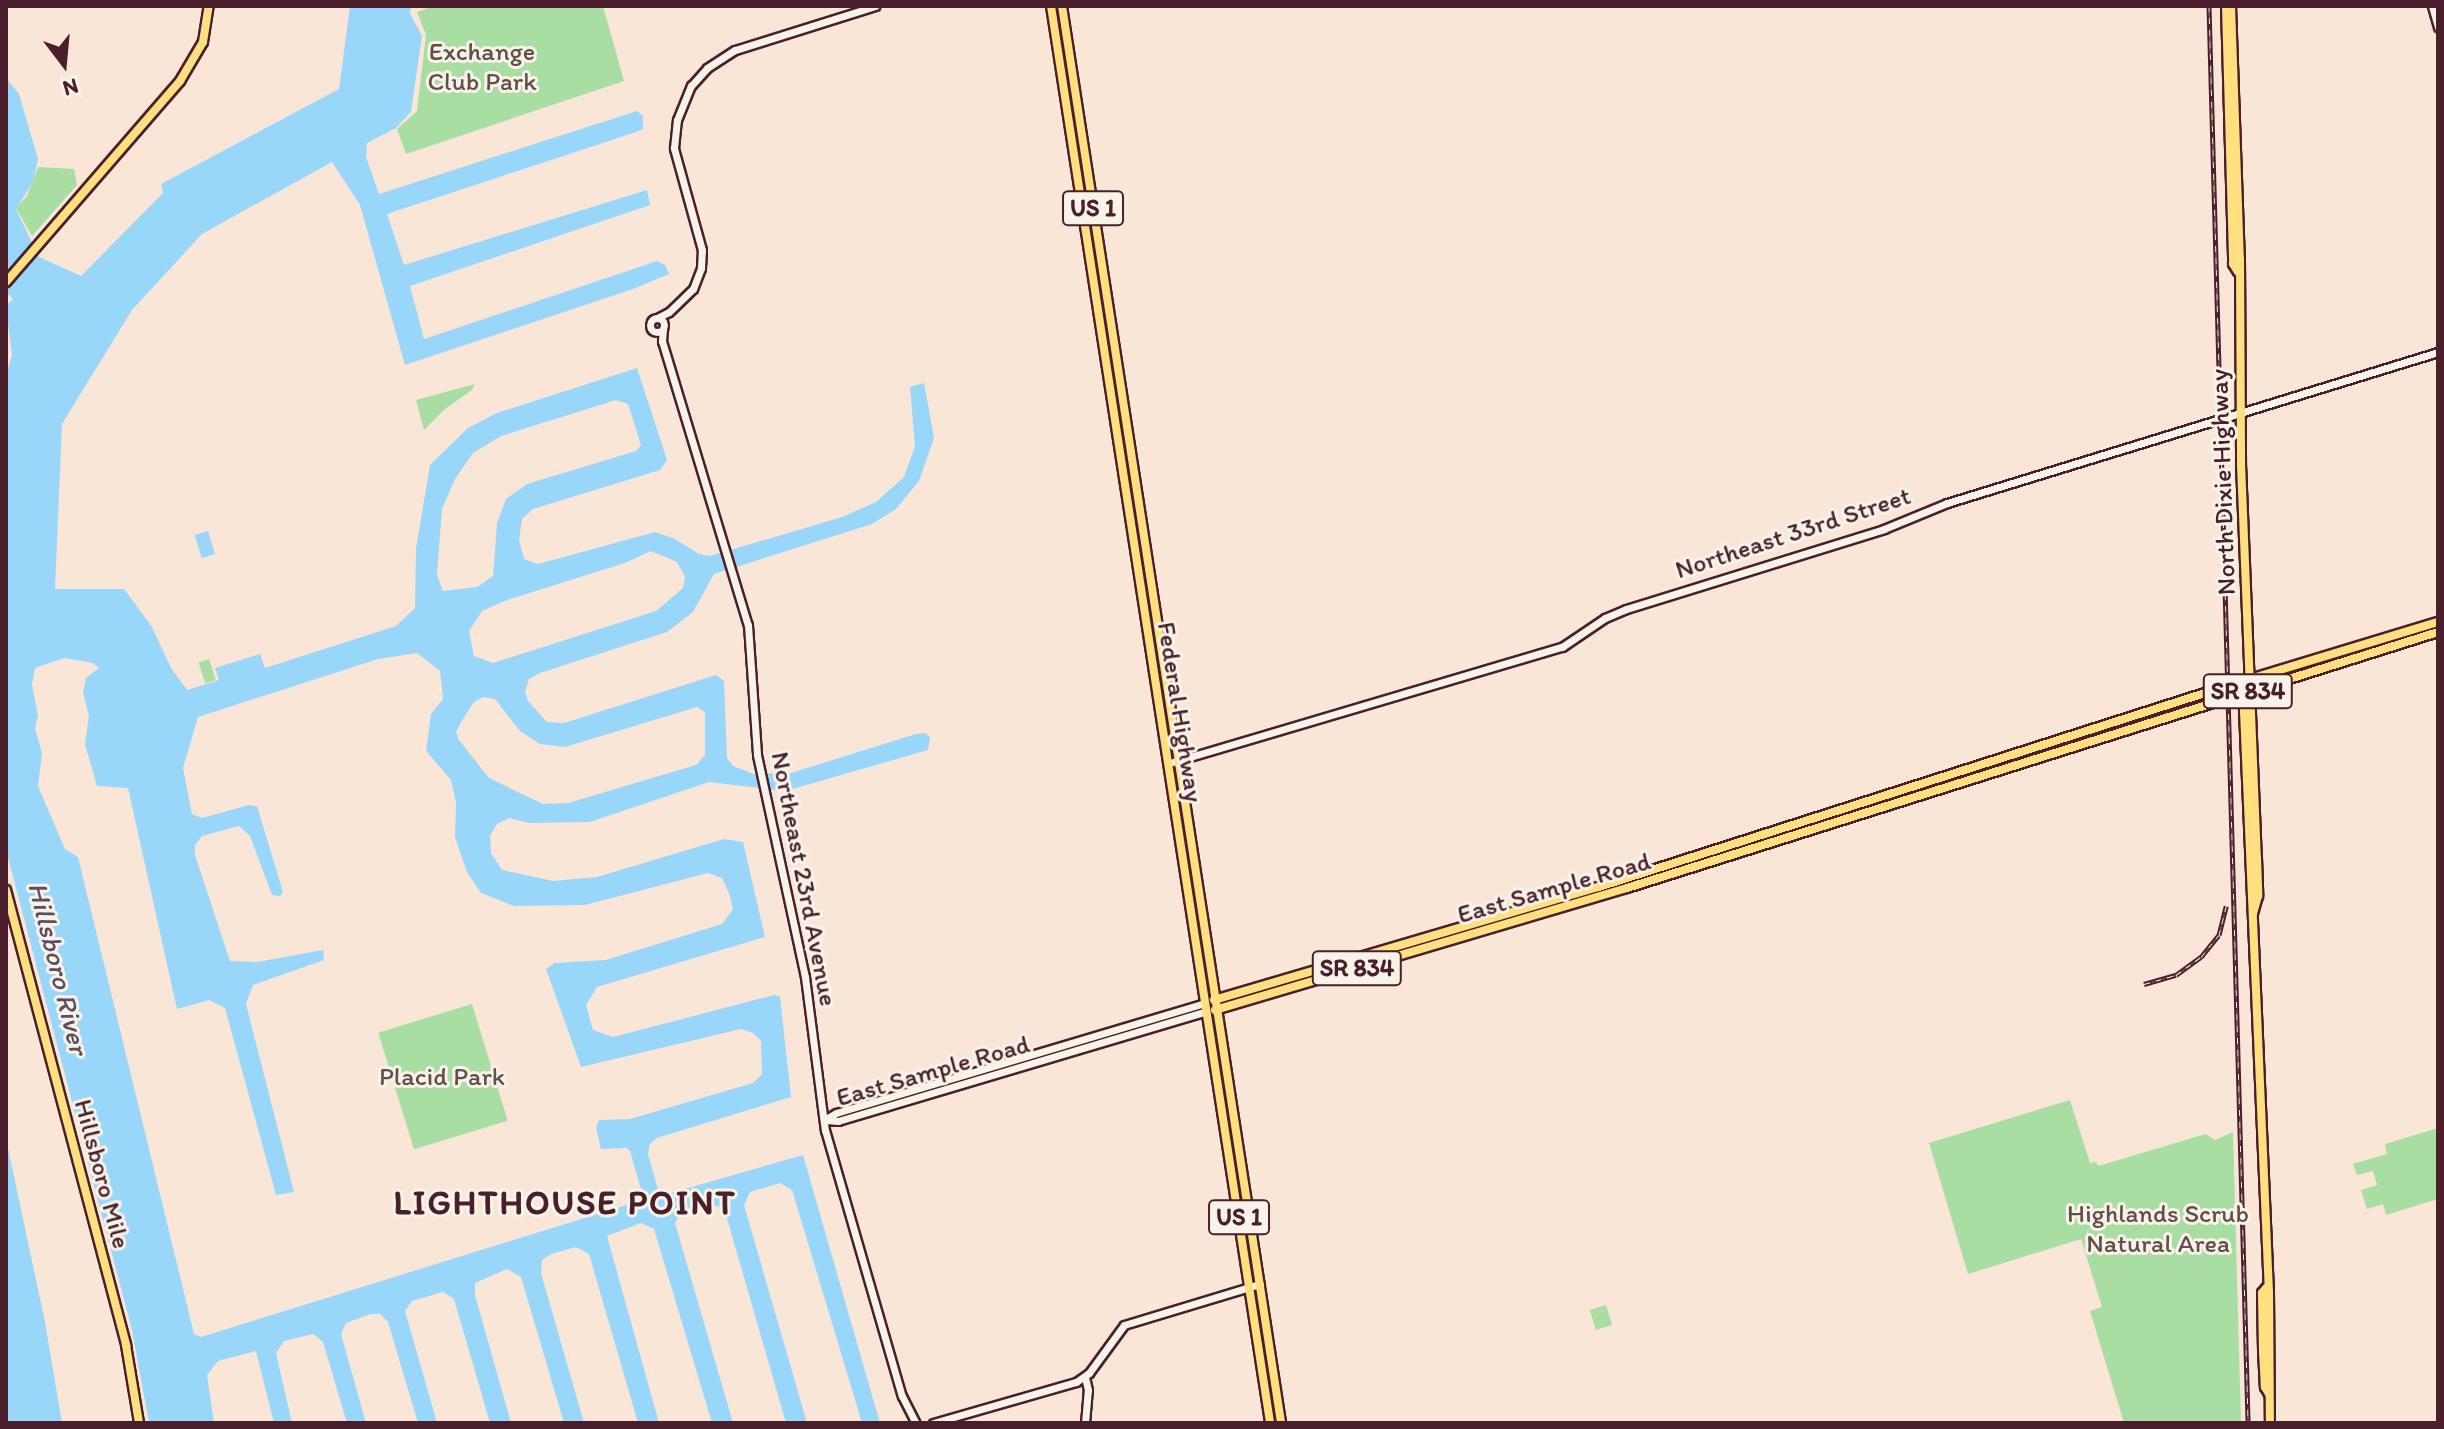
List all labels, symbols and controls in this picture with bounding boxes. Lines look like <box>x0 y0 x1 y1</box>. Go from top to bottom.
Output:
north arrow <box>24 24 104 104</box>
park label: Exchange Club Park <box>428 36 536 98</box>
text: N <box>60 73 82 103</box>
road number: US 1 <box>1061 188 1125 228</box>
street label: North Dixie Highway <box>2203 368 2243 596</box>
street label: Northeast 33rd Street <box>1672 480 1914 586</box>
street label: Federal Highway <box>1150 620 1210 804</box>
road number: SR 834 <box>2202 671 2294 711</box>
street label: Northeast 23rd Avenue <box>764 750 844 1008</box>
street label: East Sample Road <box>1454 846 1654 930</box>
water label: Hillsboro River <box>21 879 97 1057</box>
road number: SR 834 <box>1311 948 1403 988</box>
street label: East Sample Road <box>833 1029 1033 1113</box>
park label: Placid Park <box>379 1061 505 1093</box>
street label: Hillsboro Mile <box>67 1096 137 1252</box>
district label: LIGHTHOUSE POINT <box>396 1183 734 1223</box>
road number: US 1 <box>1207 1197 1271 1237</box>
park label: Highlands Scrub Natural Area <box>2067 1198 2249 1260</box>

